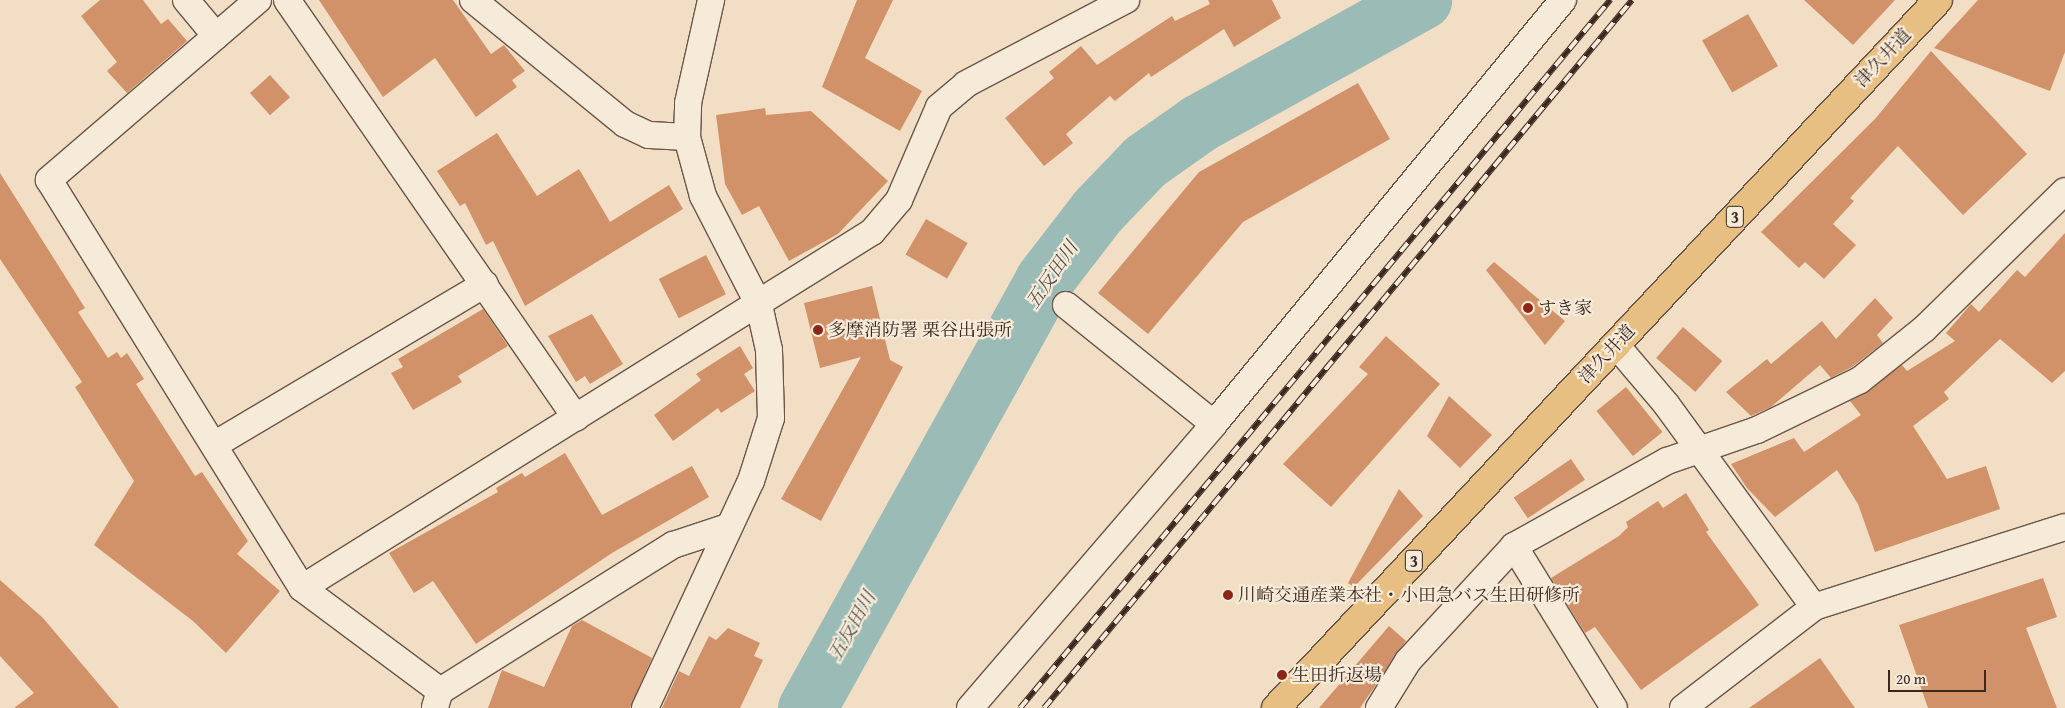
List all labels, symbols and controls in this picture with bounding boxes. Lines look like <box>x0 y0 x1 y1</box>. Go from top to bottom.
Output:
street label: 津久井道 <box>1851 24 1915 92</box>
road number: 3 <box>1725 203 1745 230</box>
water label: 五反田川 <box>1021 237 1083 313</box>
place label: すき家 <box>1538 297 1592 319</box>
marker: すき家 <box>1522 302 1534 314</box>
place label: 多摩消防署 栗谷出張所 <box>828 319 1012 341</box>
street label: 津久井道 <box>1575 320 1639 388</box>
marker: 多摩消防署 栗谷出張所 <box>812 324 824 336</box>
road number: 3 <box>1404 548 1424 574</box>
place label: 川崎交通産業本社・小田急バス生田研修所 <box>1238 584 1580 606</box>
water label: 五反田川 <box>824 587 880 665</box>
marker: 川崎交通産業本社・小田急バス生田研修所 <box>1222 589 1234 601</box>
scale bar <box>1890 660 1988 692</box>
place label: 生田折返場 <box>1292 664 1382 686</box>
text: 20 m <box>1896 668 1926 689</box>
marker: 生田折返場 <box>1276 669 1288 681</box>

